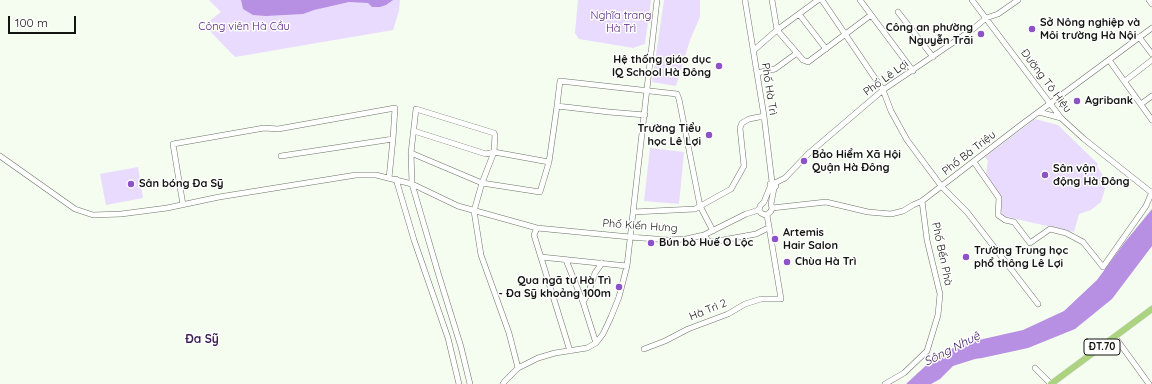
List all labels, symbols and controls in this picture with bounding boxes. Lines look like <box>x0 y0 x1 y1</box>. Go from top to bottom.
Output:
scale bar <box>10 8 78 34</box>
park label: Nghĩa trang Hà Trì <box>591 9 651 35</box>
text: 100 m <box>15 15 48 30</box>
place label: Sở Nông nghiệp và Môi trường Hà Nội <box>1040 16 1140 42</box>
park label: Công viên Hà Cầu <box>198 20 290 34</box>
place label: Công an phường Nguyễn Trãi <box>886 21 973 47</box>
marker: Sở Nông nghiệp và Môi trường Hà Nội <box>1027 24 1037 34</box>
marker: Công an phường Nguyễn Trãi <box>976 29 986 39</box>
street label: Đường Tô Hiệu <box>1018 47 1074 115</box>
place label: Hệ thống giáo dục IQ School Hà Đông <box>612 53 711 79</box>
street label: Phố Lê Lợi <box>861 57 911 99</box>
marker: Hệ thống giáo dục IQ School Hà Đông <box>714 61 724 71</box>
street label: Phố Hà Trì <box>758 62 780 116</box>
place label: Agribank <box>1085 94 1133 108</box>
marker: Agribank <box>1072 96 1082 106</box>
place label: Trường Tiểu học Lê Lợi <box>638 122 701 148</box>
street label: Phố Bà Triệu <box>940 128 998 178</box>
marker: Trường Tiểu học Lê Lợi <box>704 130 714 140</box>
place label: Bảo Hiểm Xã Hội Quận Hà Đông <box>812 148 901 174</box>
marker: Bảo Hiểm Xã Hội Quận Hà Đông <box>799 156 809 166</box>
place label: Sân vận động Hà Đông <box>1053 162 1130 188</box>
marker: Sân vận động Hà Đông <box>1040 170 1050 180</box>
place label: Sân bóng Đa Sỹ <box>139 177 223 191</box>
marker: Sân bóng Đa Sỹ <box>126 179 136 189</box>
street label: Phố Kiến Hưng <box>602 217 678 235</box>
street label: Phố Bến Phà <box>929 221 955 287</box>
place label: Artemis Hair Salon <box>783 226 838 252</box>
marker: Artemis Hair Salon <box>770 234 780 244</box>
place label: Bún bò Huế O Lộc <box>659 236 753 250</box>
marker: Bún bò Huế O Lộc <box>646 238 656 248</box>
place label: Trường Trung học phổ thông Lê Lợi <box>974 244 1068 270</box>
marker: Trường Trung học phổ thông Lê Lợi <box>961 252 971 262</box>
place label: Chùa Hà Trì <box>795 255 856 269</box>
marker: Chùa Hà Trì <box>782 257 792 267</box>
place label: Qua ngã tư Hà Trì - Đa Sỹ khoảng 100m <box>499 274 611 300</box>
marker: Qua ngã tư Hà Trì - Đa Sỹ khoảng 100m <box>614 282 624 292</box>
street label: Hà Trì 2 <box>687 297 729 323</box>
water label: Sông Nhuệ <box>922 329 982 369</box>
district label: Đa Sỹ <box>185 332 219 346</box>
road number: ĐT.70 <box>1084 339 1120 355</box>

